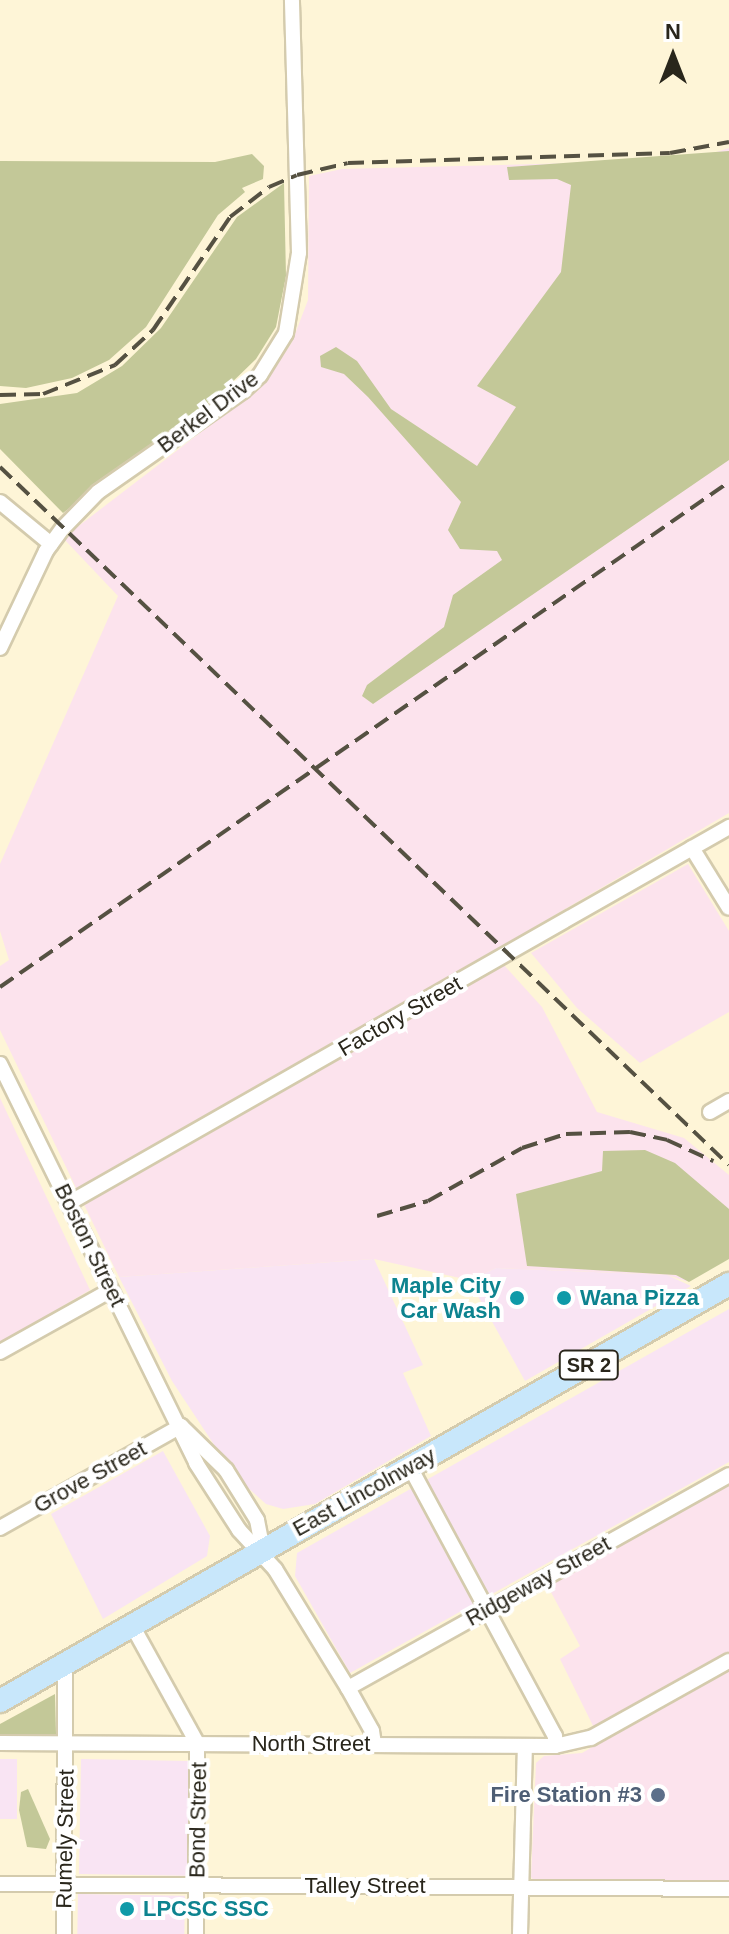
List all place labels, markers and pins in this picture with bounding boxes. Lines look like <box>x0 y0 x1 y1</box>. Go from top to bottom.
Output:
place label: Maple City Car Wash <box>391 1272 501 1324</box>
place label: Wana Pizza <box>580 1285 699 1311</box>
marker: Maple City Car Wash <box>508 1289 526 1307</box>
marker: Wana Pizza <box>555 1289 573 1307</box>
place label: Fire Station #3 <box>490 1782 642 1808</box>
marker: Fire Station #3 <box>649 1786 667 1804</box>
place label: LPCSC SSC <box>143 1896 269 1922</box>
marker: LPCSC SSC <box>118 1900 136 1918</box>

